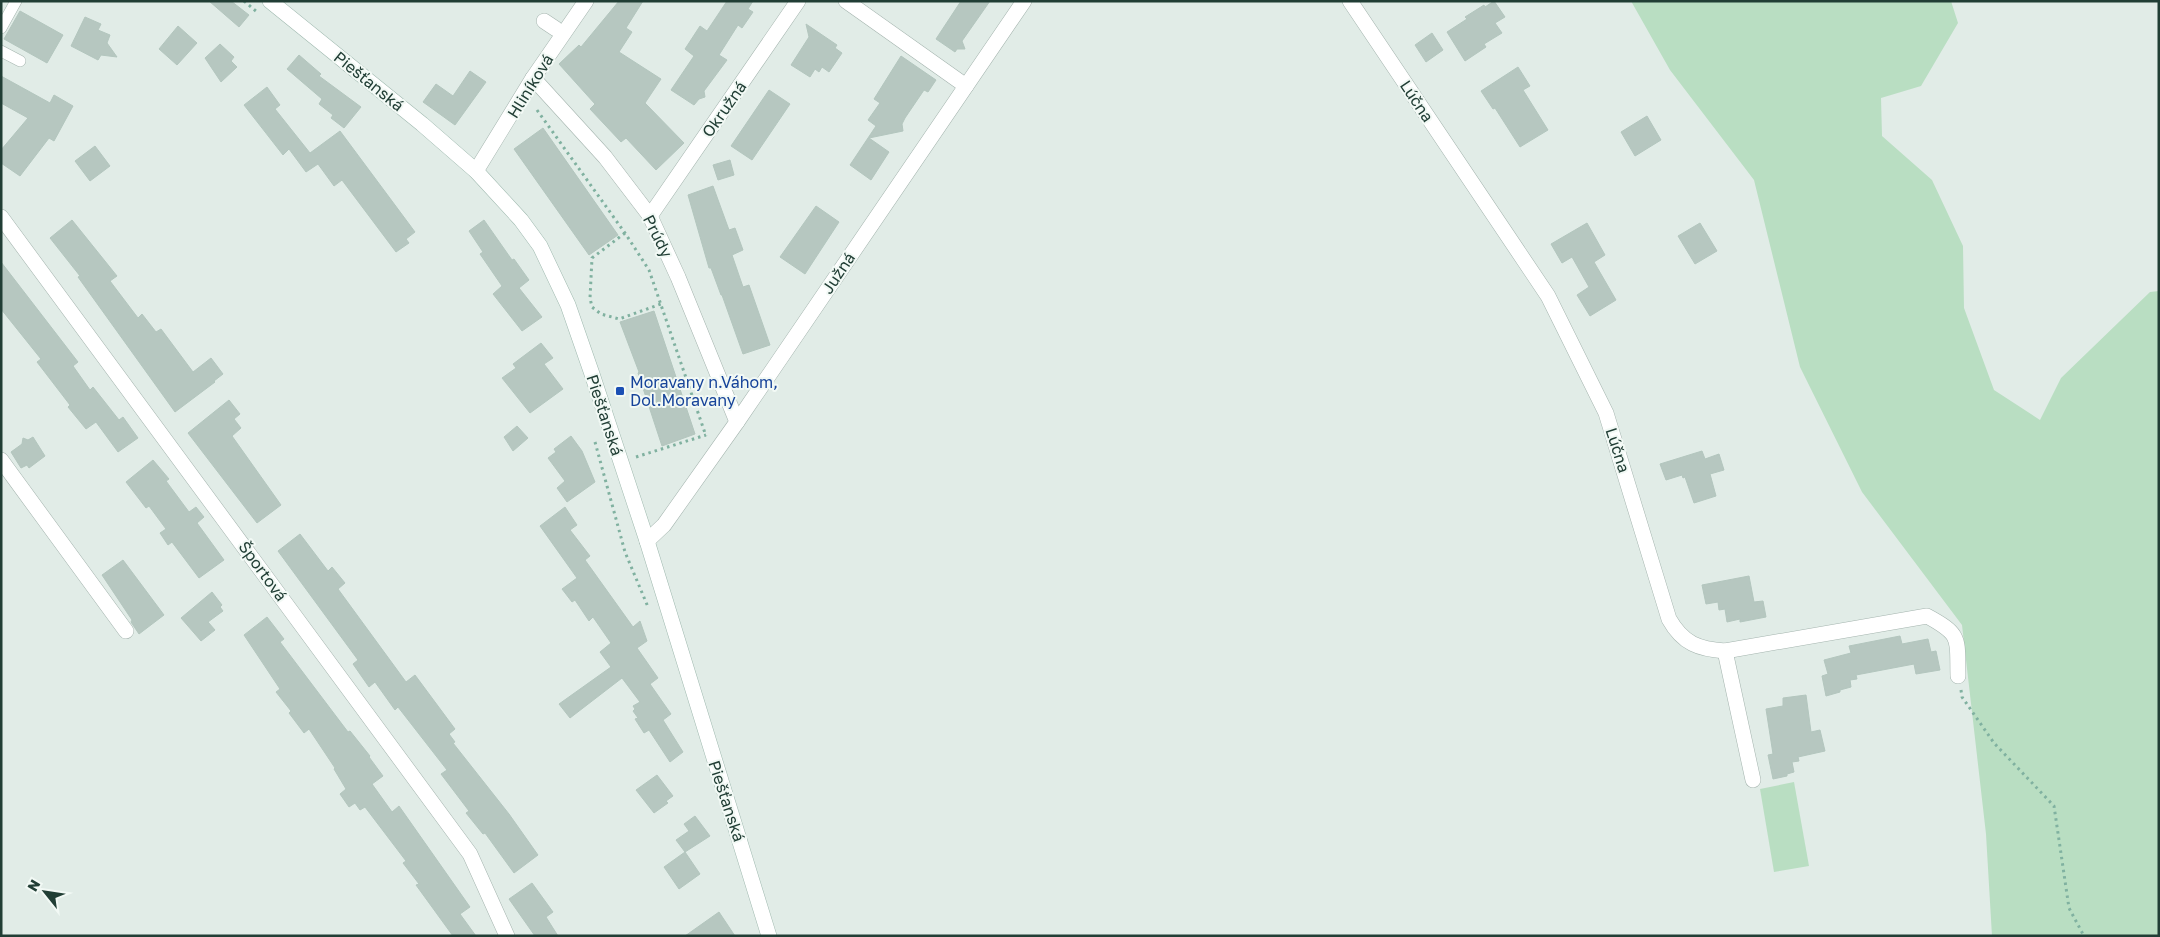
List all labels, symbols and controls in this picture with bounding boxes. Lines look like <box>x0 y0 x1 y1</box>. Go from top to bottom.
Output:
street label: Piešťanská <box>330 47 408 115</box>
street label: Hliníková <box>503 50 557 122</box>
street label: Lúčna <box>1396 76 1438 126</box>
street label: Okružná <box>697 77 751 141</box>
street label: Prúdy <box>639 211 677 261</box>
street label: Južná <box>817 249 859 297</box>
street label: Piešťanská <box>582 372 628 458</box>
place label: Moravany n.Váhom, Dol.Moravany <box>630 372 778 410</box>
marker: Moravany n.Váhom, Dol.Moravany <box>614 385 626 397</box>
street label: Lúčna <box>1601 425 1635 475</box>
street label: Športová <box>234 537 292 605</box>
street label: Piešťanská <box>704 758 750 844</box>
north arrow <box>20 867 70 917</box>
text: N <box>23 876 43 894</box>

